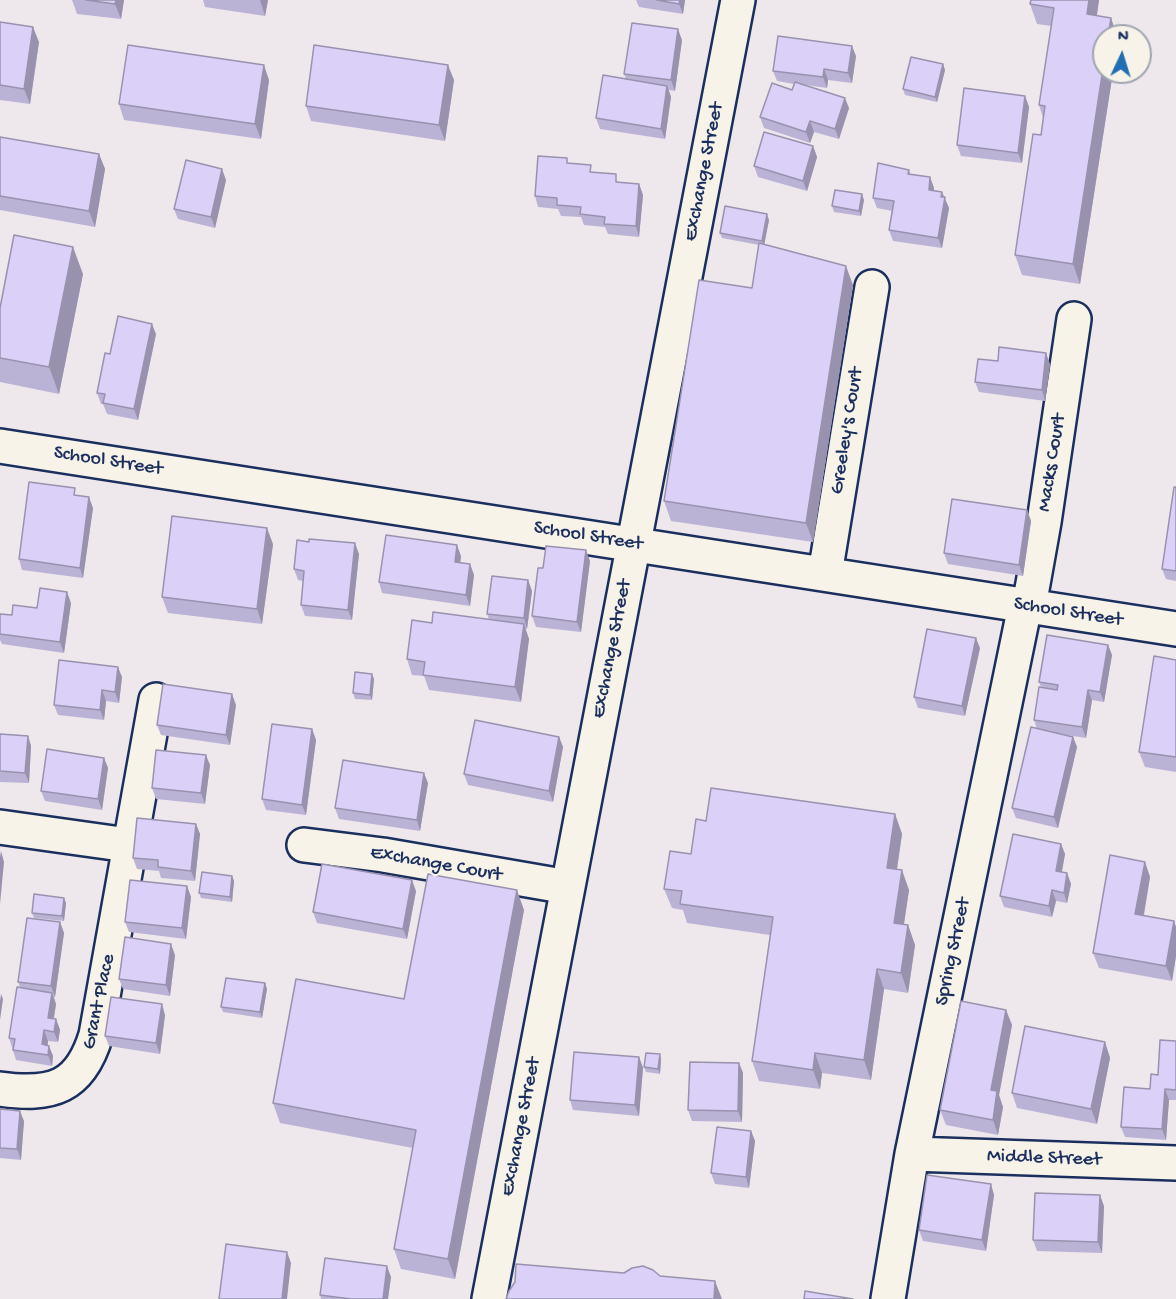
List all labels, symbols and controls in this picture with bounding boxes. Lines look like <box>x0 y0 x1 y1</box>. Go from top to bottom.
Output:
north arrow <box>1092 24 1152 84</box>
text: N <box>1117 28 1129 47</box>
street label: Exchange Street <box>680 101 730 243</box>
street label: Greeley's Court <box>826 366 870 496</box>
street label: Macks Court <box>1033 412 1073 514</box>
street label: School Street <box>52 442 164 482</box>
street label: School Street <box>532 517 644 557</box>
street label: Exchange Street <box>588 578 638 720</box>
street label: School Street <box>1012 593 1124 633</box>
street label: Exchange Court <box>368 842 504 888</box>
street label: Spring Street <box>931 896 977 1008</box>
street label: Grant Place <box>78 952 122 1052</box>
street label: Exchange Street <box>497 1056 547 1198</box>
street label: Middle Street <box>986 1145 1102 1173</box>

